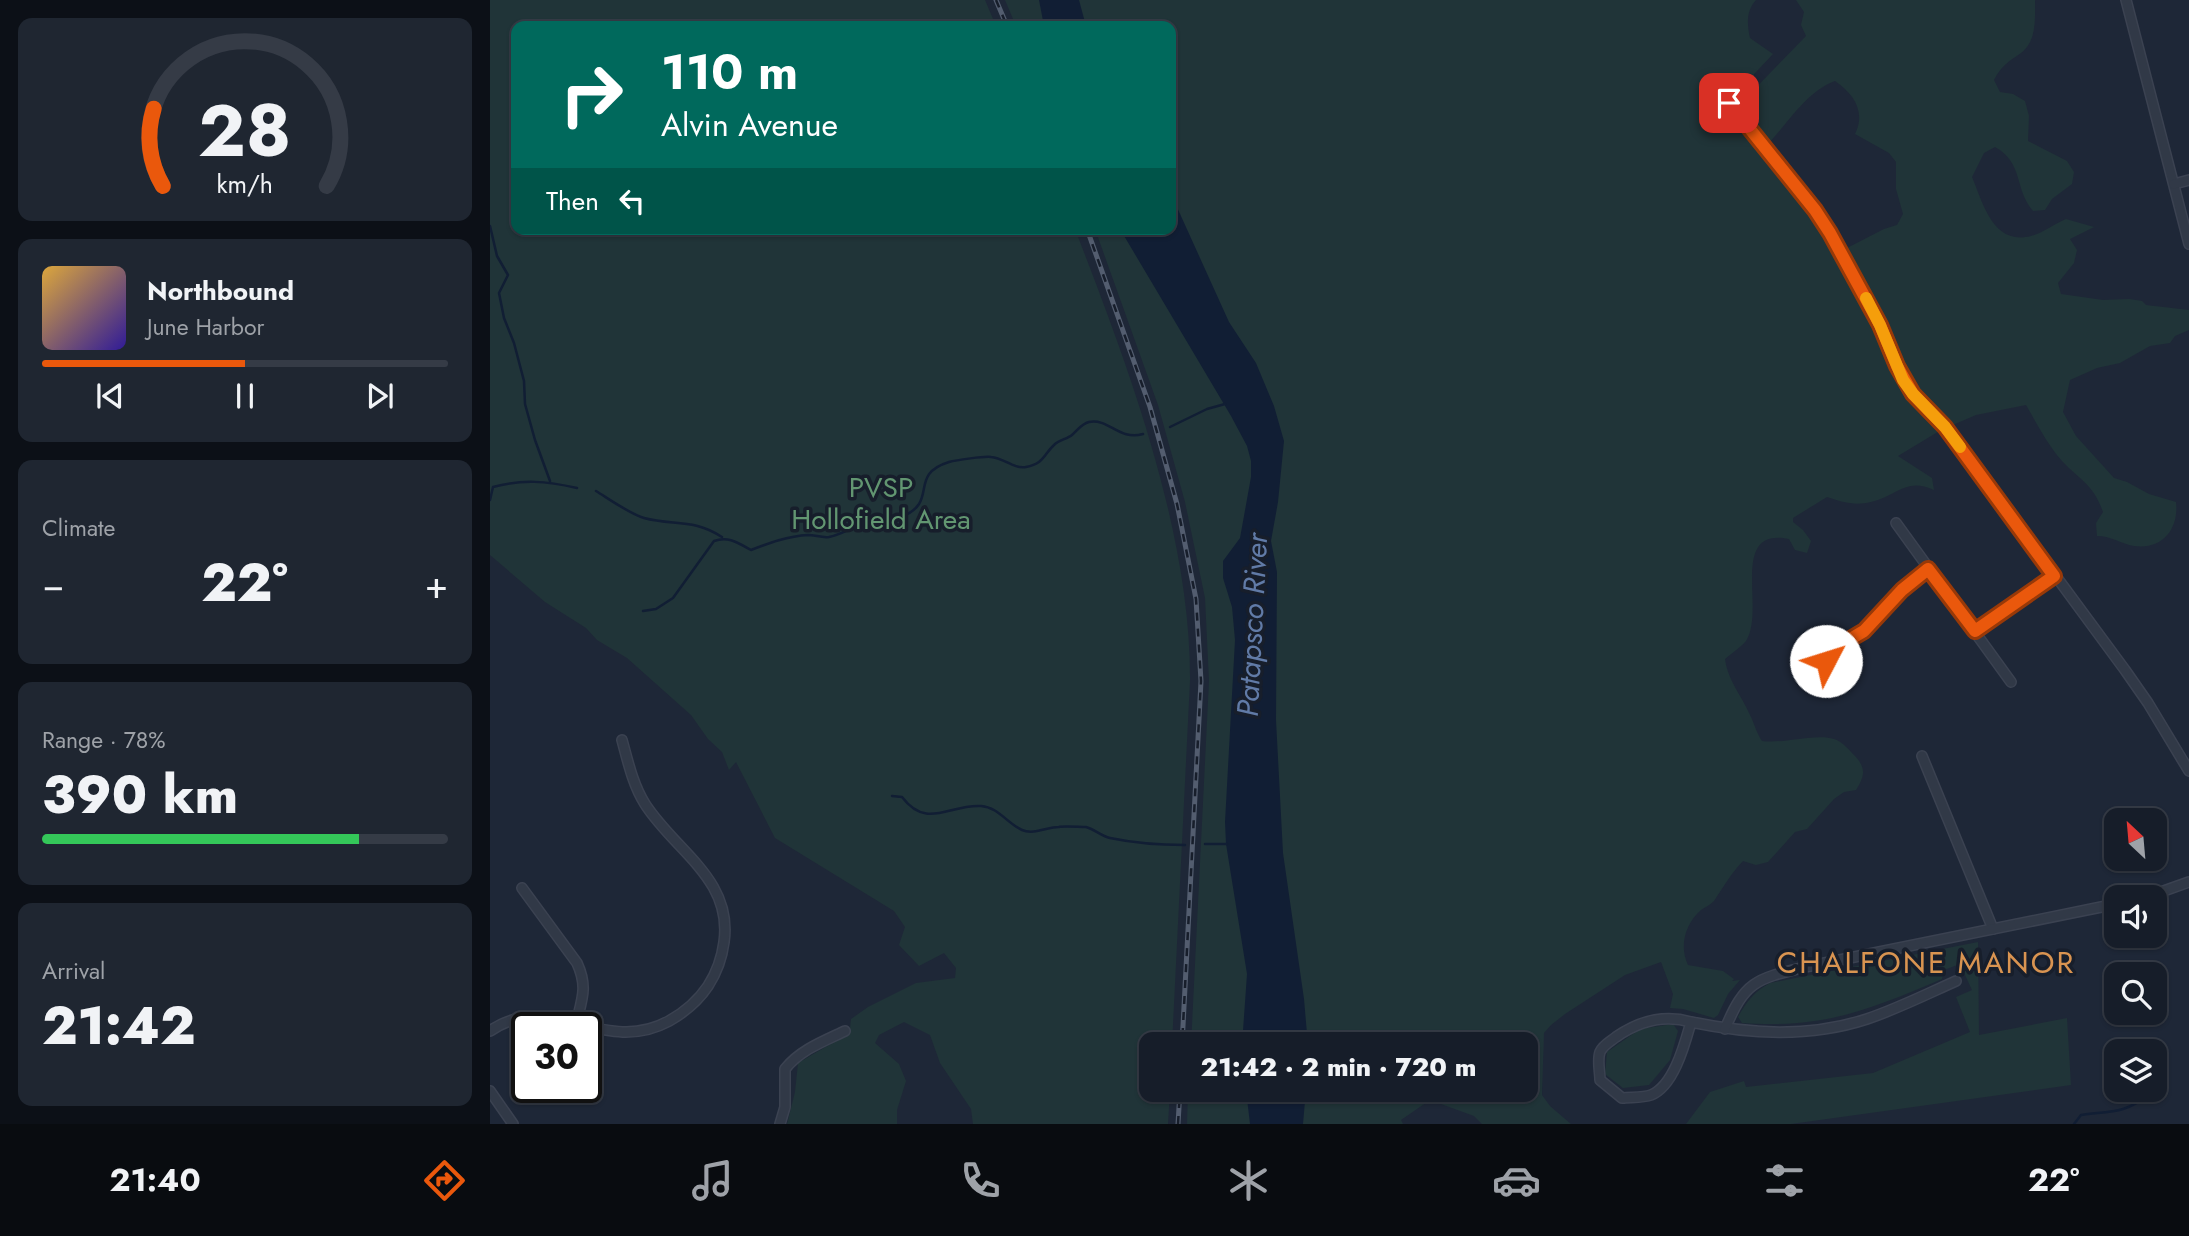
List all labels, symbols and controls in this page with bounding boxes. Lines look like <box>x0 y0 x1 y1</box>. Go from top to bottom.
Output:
text: 110 m <box>661 37 798 107</box>
icon: right <box>546 49 637 140</box>
pin <box>1699 73 1759 133</box>
text: 28 <box>198 78 292 183</box>
icon: arrive <box>1710 84 1748 122</box>
text: Alvin Avenue <box>661 102 838 148</box>
text: km/h <box>217 165 273 201</box>
text: Then <box>546 182 599 220</box>
icon: left <box>613 182 651 220</box>
text: Northbound <box>147 272 294 310</box>
text: June Harbor <box>147 310 264 344</box>
icon: previous <box>91 377 129 415</box>
icon: pause <box>226 377 264 415</box>
icon: next <box>361 377 399 415</box>
park label: PVSP Hollofield Area <box>791 467 971 540</box>
text: Climate <box>42 511 115 545</box>
water label: Patapsco River <box>1226 530 1278 718</box>
text: 22° <box>201 545 288 621</box>
text: − <box>42 557 64 612</box>
text: + <box>425 557 448 612</box>
position arrow <box>1789 624 1863 698</box>
text: Range · 78% <box>42 723 166 757</box>
text: 390 km <box>42 757 238 833</box>
north arrow <box>2104 808 2166 872</box>
map controls <box>2104 808 2167 1102</box>
button: sound <box>2104 885 2167 948</box>
district label: CHALFONE MANOR <box>1777 941 2075 984</box>
text: Arrival <box>42 954 105 988</box>
button: search <box>2104 962 2167 1025</box>
text: 21:42 <box>42 988 196 1064</box>
speed limit sign: 30 <box>511 1012 602 1103</box>
button: layers <box>2104 1039 2167 1102</box>
text: 21:42 · 2 min · 720 m <box>1200 1048 1477 1086</box>
icon: directions <box>420 1156 469 1205</box>
icon: music <box>688 1156 737 1205</box>
icon: phone <box>956 1156 1005 1205</box>
icon: climate <box>1224 1156 1273 1205</box>
icon: car <box>1492 1156 1541 1205</box>
icon: filters <box>1760 1156 1809 1205</box>
text: 21:40 <box>110 1157 201 1203</box>
text: 22° <box>2028 1157 2079 1203</box>

